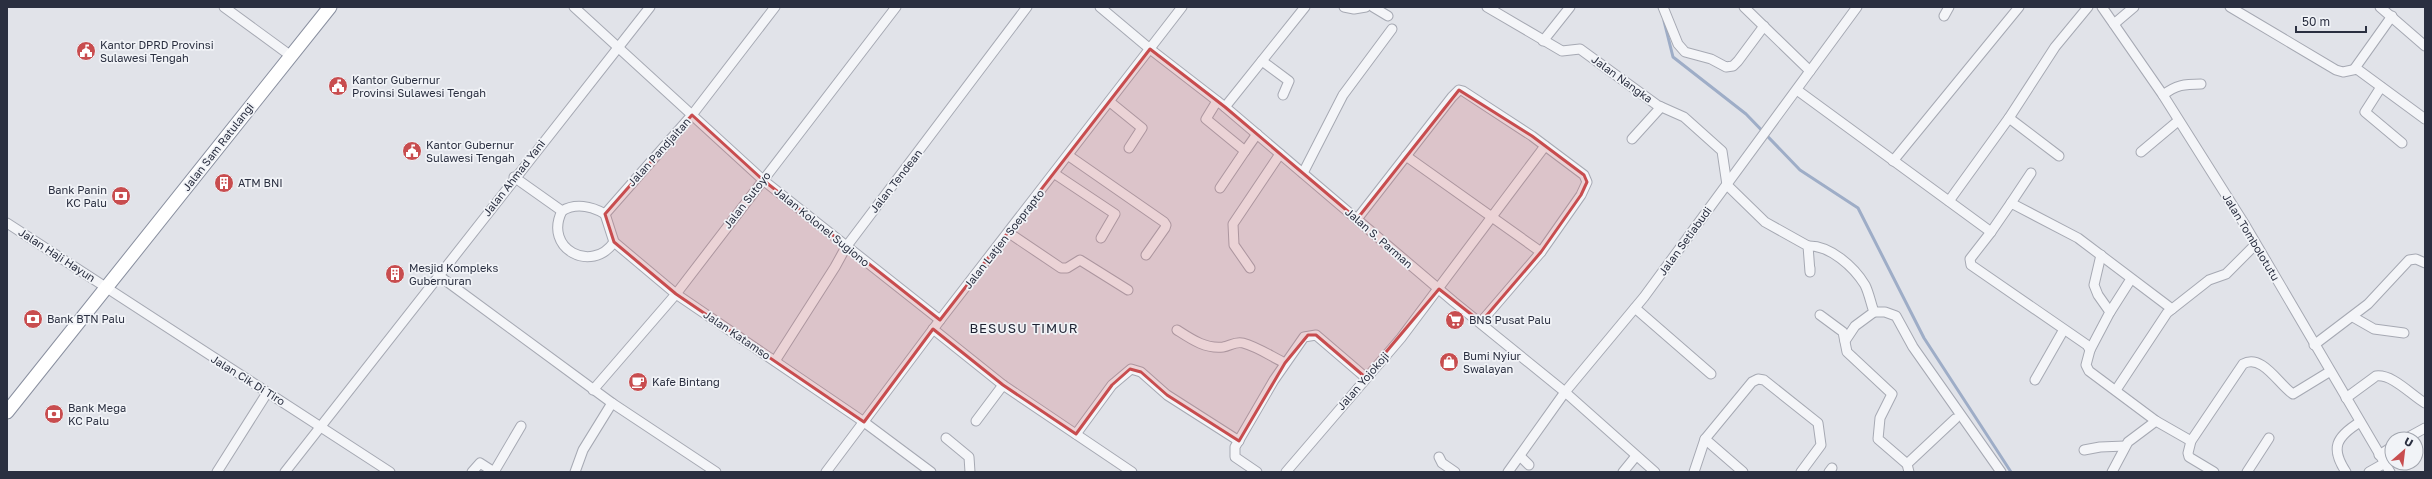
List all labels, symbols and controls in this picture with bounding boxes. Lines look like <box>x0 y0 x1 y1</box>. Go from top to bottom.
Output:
scale bar <box>2296 8 2366 34</box>
text: 50 m <box>2302 14 2330 29</box>
place label: Kantor DPRD Provinsi Sulawesi Tengah <box>100 38 214 64</box>
public building icon: Kantor DPRD Provinsi Sulawesi Tengah <box>75 40 97 62</box>
street label: Jalan Nangka <box>1589 52 1655 105</box>
place label: Kantor Gubernur Provinsi Sulawesi Tengah <box>352 73 486 99</box>
public building icon: Kantor Gubernur Provinsi Sulawesi Tengah <box>327 75 349 97</box>
street label: Jalan Sam Ratulangi <box>179 100 256 193</box>
street label: Jalan Pandjaitan <box>624 115 693 189</box>
street label: Jalan Ahmad Yani <box>480 137 547 218</box>
place label: Kantor Gubernur Sulawesi Tengah <box>426 138 515 164</box>
public building icon: Kantor Gubernur Sulawesi Tengah <box>401 140 423 162</box>
street label: Jalan Tendean <box>867 146 924 215</box>
street label: Jalan Sutoyo <box>720 168 773 231</box>
building icon: ATM BNI <box>213 172 235 194</box>
place label: ATM BNI <box>238 176 283 189</box>
place label: Bank Panin KC Palu <box>48 183 107 209</box>
street label: Jalan Kolonel Sugiono <box>772 184 873 269</box>
bank icon: Bank Panin KC Palu <box>110 185 132 207</box>
street label: Jalan Latjen Soeprapto <box>961 186 1047 291</box>
street label: Jalan Tombolotutu <box>2220 191 2283 283</box>
street label: Jalan Setiabudi <box>1655 204 1714 278</box>
street label: Jalan S. Parman <box>1343 205 1416 270</box>
street label: Jalan Haji Hayun <box>17 225 98 284</box>
place label: Mesjid Kompleks Gubernuran <box>409 261 499 287</box>
building icon: Mesjid Kompleks Gubernuran <box>384 263 406 285</box>
street label: Jalan Katamso <box>701 307 774 362</box>
bank icon: Bank BTN Palu <box>22 308 44 330</box>
supermarket icon: BNS Pusat Palu <box>1444 309 1466 331</box>
place label: Bank BTN Palu <box>47 312 125 325</box>
place label: BNS Pusat Palu <box>1469 313 1551 326</box>
district label: BESUSU TIMUR <box>969 320 1079 336</box>
street label: Jalan Yojokoji <box>1334 349 1391 412</box>
place label: Bumi Nyiur Swalayan <box>1463 349 1522 375</box>
shop icon: Bumi Nyiur Swalayan <box>1438 351 1460 373</box>
street label: Jalan Cik Di Tiro <box>209 352 288 408</box>
cafe icon: Kafe Bintang <box>627 371 649 393</box>
place label: Kafe Bintang <box>652 375 720 388</box>
place label: Bank Mega KC Palu <box>68 401 126 427</box>
bank icon: Bank Mega KC Palu <box>43 403 65 425</box>
north arrow <box>2384 431 2424 471</box>
text: U <box>2402 434 2416 449</box>

